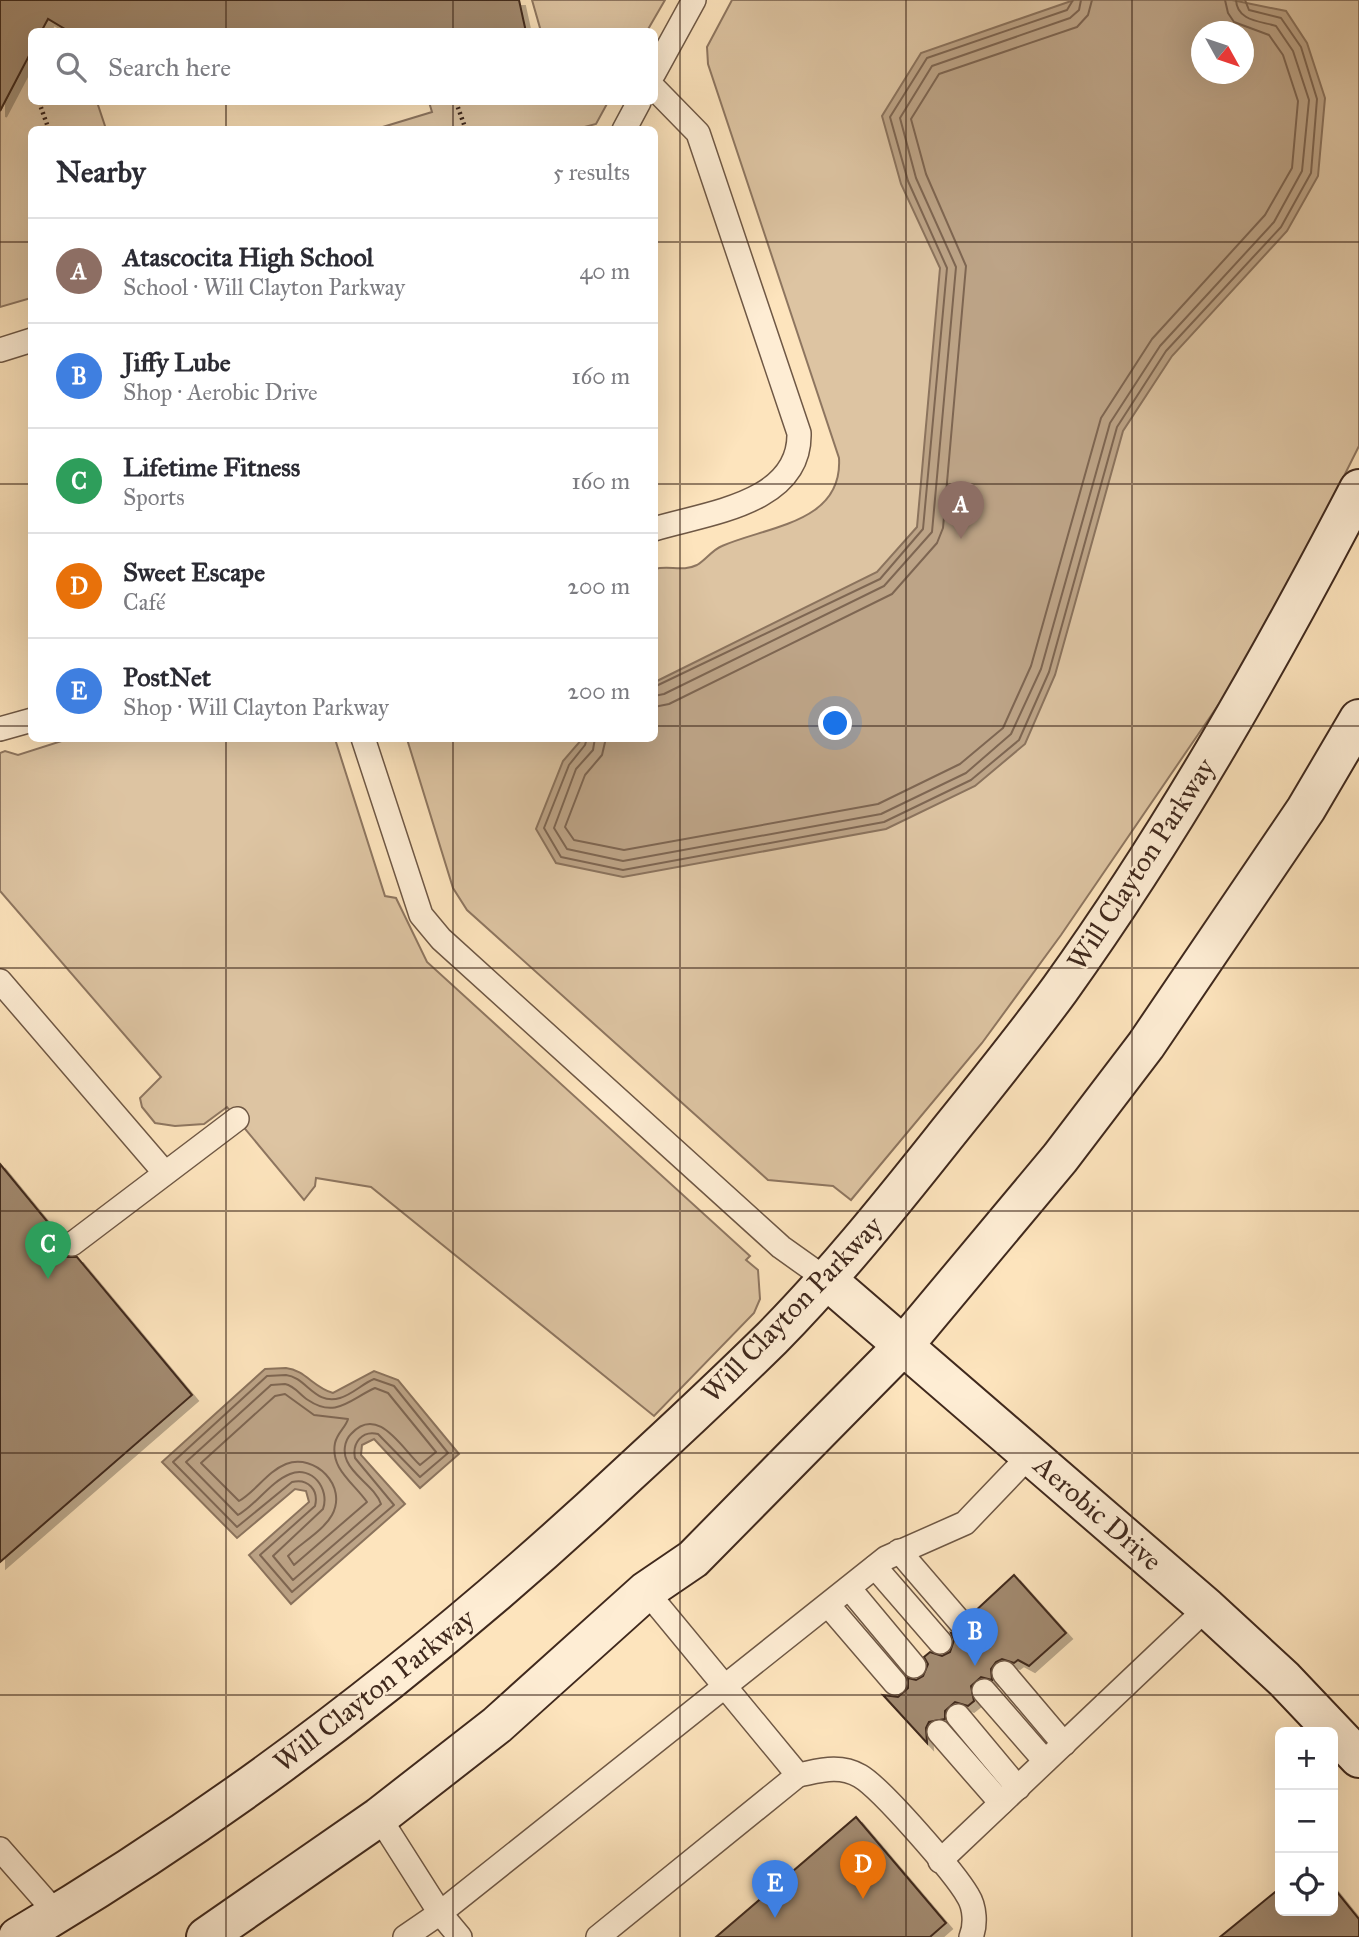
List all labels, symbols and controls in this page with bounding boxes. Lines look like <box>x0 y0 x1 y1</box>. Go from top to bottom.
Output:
north arrow <box>1191 21 1254 84</box>
search box <box>28 28 658 105</box>
icon: search <box>52 48 90 86</box>
text: Search here <box>108 51 231 83</box>
text: Nearby <box>56 154 146 190</box>
text: 5 results <box>553 158 630 186</box>
text: Atascocita High School <box>123 241 374 273</box>
text: A <box>71 257 87 285</box>
text: 40 m <box>580 257 630 285</box>
text: School · Will Clayton Parkway <box>123 273 405 301</box>
text: Jiffy Lube <box>123 346 231 378</box>
text: B <box>71 362 87 390</box>
text: 160 m <box>572 362 630 390</box>
text: Shop · Aerobic Drive <box>123 378 318 406</box>
text: Lifetime Fitness <box>123 451 300 483</box>
text: C <box>71 467 87 495</box>
text: 160 m <box>572 467 630 495</box>
pin: A <box>938 481 984 539</box>
text: Sports <box>123 483 185 511</box>
text: Sweet Escape <box>123 556 265 588</box>
text: D <box>70 572 88 600</box>
text: 200 m <box>568 572 630 600</box>
text: Café <box>123 588 166 616</box>
text: PostNet <box>123 661 211 693</box>
text: E <box>71 677 87 705</box>
text: 200 m <box>568 677 630 705</box>
text: Shop · Will Clayton Parkway <box>123 693 389 721</box>
your location <box>818 706 852 740</box>
street label: Will Clayton Parkway <box>1059 751 1223 977</box>
street label: Will Clayton Parkway <box>694 1208 890 1409</box>
pin: C <box>25 1221 71 1279</box>
street label: Aerobic Drive <box>1026 1447 1169 1578</box>
street label: Will Clayton Parkway <box>266 1600 482 1779</box>
pin: B <box>952 1608 998 1666</box>
map controls <box>1275 1727 1338 1916</box>
button: + <box>1275 1727 1338 1790</box>
button: − <box>1275 1790 1338 1853</box>
pin: D <box>840 1841 886 1899</box>
button: locate <box>1275 1853 1338 1916</box>
pin: E <box>752 1860 798 1918</box>

